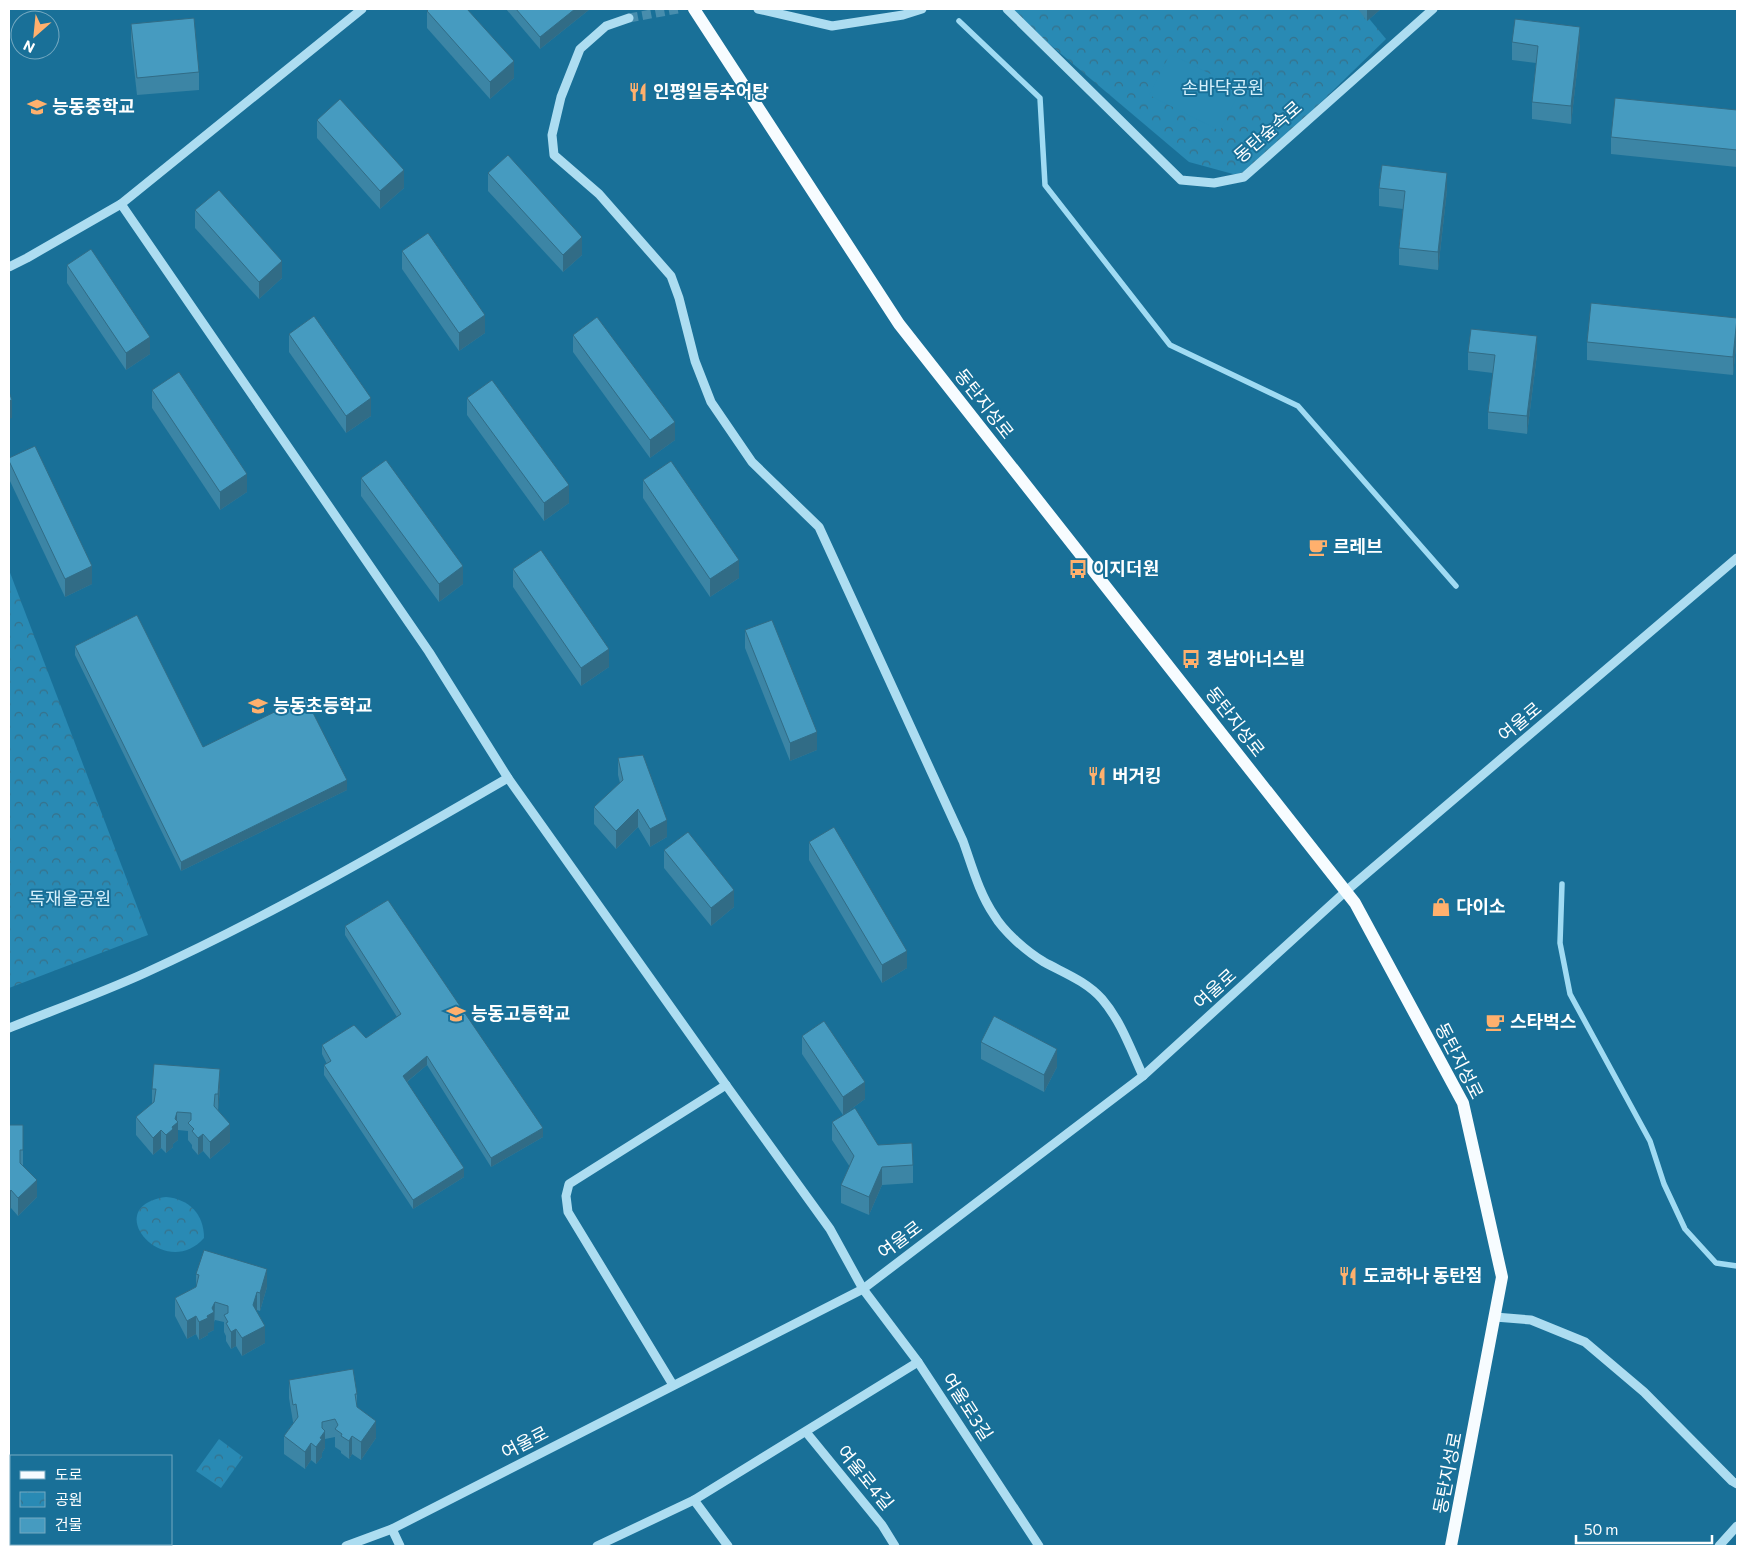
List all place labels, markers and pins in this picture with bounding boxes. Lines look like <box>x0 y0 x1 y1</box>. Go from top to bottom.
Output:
place label: 인평일등추어탕 <box>653 80 769 102</box>
restaurant icon: 인평일등추어탕 <box>627 81 649 103</box>
place label: 능동중학교 <box>52 95 135 117</box>
school or university icon: 능동중학교 <box>26 96 48 118</box>
place label: 르레브 <box>1333 535 1383 557</box>
cafe icon: 르레브 <box>1307 536 1329 558</box>
place label: 이지더원 <box>1093 557 1159 579</box>
bus stop icon: 이지더원 <box>1067 558 1089 580</box>
place label: 경남아너스빌 <box>1206 647 1305 669</box>
bus stop icon: 경남아너스빌 <box>1180 648 1202 670</box>
place label: 능동초등학교 <box>273 694 372 716</box>
school or university icon: 능동초등학교 <box>247 695 269 717</box>
place label: 버거킹 <box>1112 764 1162 786</box>
restaurant icon: 버거킹 <box>1086 765 1108 787</box>
place label: 다이소 <box>1456 895 1506 917</box>
shop icon: 다이소 <box>1430 896 1452 918</box>
place label: 능동고등학교 <box>471 1002 570 1024</box>
school or university icon: 능동고등학교 <box>445 1003 467 1025</box>
place label: 스타벅스 <box>1510 1010 1576 1032</box>
cafe icon: 스타벅스 <box>1484 1011 1506 1033</box>
place label: 도쿄하나 동탄점 <box>1363 1264 1482 1286</box>
restaurant icon: 도쿄하나 동탄점 <box>1337 1265 1359 1287</box>

